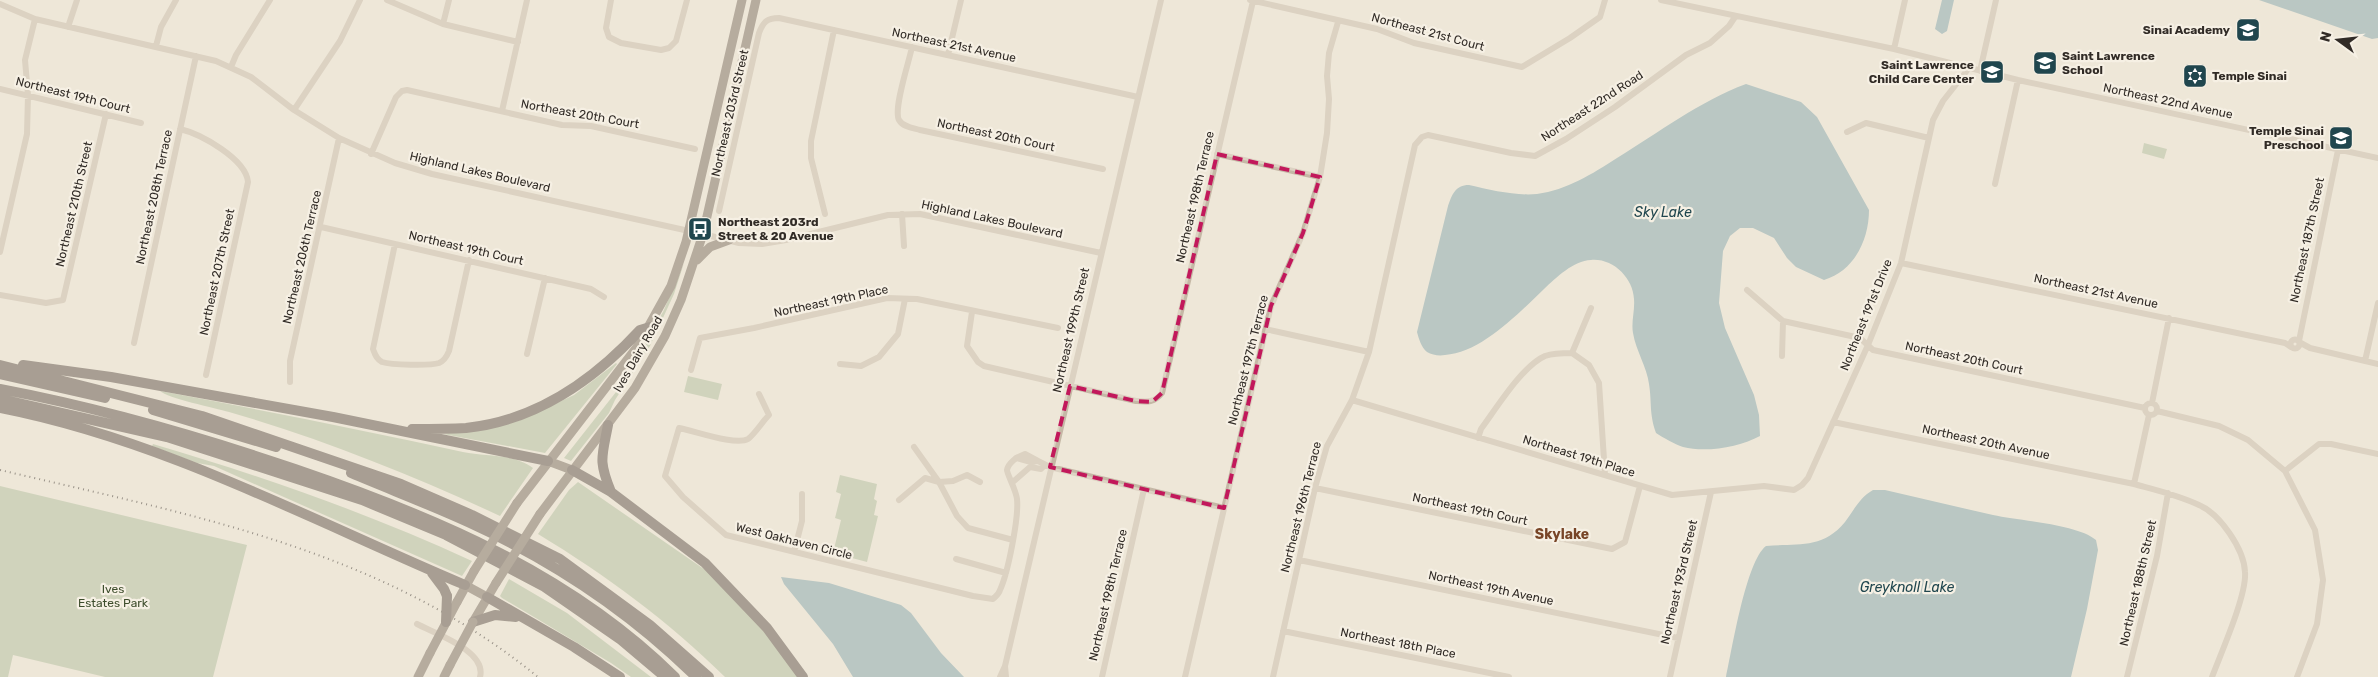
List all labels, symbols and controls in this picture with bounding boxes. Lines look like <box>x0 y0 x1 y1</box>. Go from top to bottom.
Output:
street label: Northeast 21st Court <box>1370 10 1486 54</box>
north arrow <box>2313 15 2363 65</box>
school or university icon: Sinai Academy <box>2235 17 2261 43</box>
place label: Sinai Academy <box>2143 23 2230 37</box>
street label: Northeast 21st Avenue <box>891 25 1018 65</box>
text: N <box>2316 30 2335 44</box>
street label: Northeast 203rd Street <box>709 48 752 178</box>
place label: Saint Lawrence School <box>2062 49 2155 77</box>
school or university icon: Saint Lawrence School <box>2032 50 2058 76</box>
place label: Saint Lawrence Child Care Center <box>1869 58 1975 86</box>
school or university icon: Saint Lawrence Child Care Center <box>1979 59 2005 85</box>
synagogue icon: Temple Sinai <box>2182 63 2208 89</box>
street label: Northeast 22nd Road <box>1538 68 1646 144</box>
place label: Temple Sinai <box>2212 69 2287 83</box>
street label: Northeast 19th Court <box>14 74 132 116</box>
street label: Northeast 22nd Avenue <box>2102 80 2234 122</box>
street label: Northeast 20th Court <box>520 97 641 131</box>
street label: Northeast 20th Court <box>936 116 1056 154</box>
place label: Temple Sinai Preschool <box>2249 124 2324 152</box>
school or university icon: Temple Sinai Preschool <box>2328 125 2354 151</box>
street label: Northeast 208th Terrace <box>133 128 175 266</box>
street label: Northeast 198th Terrace <box>1173 129 1217 264</box>
street label: Northeast 210th Street <box>53 140 95 268</box>
street label: Highland Lakes Boulevard <box>408 149 552 195</box>
street label: Northeast 187th Street <box>2287 176 2327 304</box>
street label: Northeast 206th Terrace <box>280 188 324 325</box>
street label: Highland Lakes Boulevard <box>920 197 1064 241</box>
water label: Sky Lake <box>1634 204 1692 221</box>
street label: Northeast 207th Street <box>197 207 237 337</box>
place label: Northeast 203rd Street & 20 Avenue <box>718 215 834 243</box>
bus stop icon: Northeast 203rd Street & 20 Avenue <box>687 216 713 242</box>
street label: Northeast 19th Court <box>407 228 525 268</box>
street label: Northeast 191st Drive <box>1837 257 1895 373</box>
street label: Northeast 199th Street <box>1050 266 1092 394</box>
street label: Northeast 21st Avenue <box>2033 271 2160 311</box>
street label: Northeast 19th Place <box>772 282 890 320</box>
street label: Northeast 197th Terrace <box>1225 293 1271 426</box>
street label: Ives Dairy Road <box>611 313 665 395</box>
street label: Northeast 20th Court <box>1904 339 2024 377</box>
street label: Northeast 20th Avenue <box>1921 422 2051 462</box>
street label: Northeast 19th Place <box>1521 432 1637 480</box>
street label: Northeast 196th Terrace <box>1278 440 1324 574</box>
street label: Northeast 19th Court <box>1411 490 1529 528</box>
street label: Northeast 193rd Street <box>1658 518 1700 646</box>
street label: Northeast 188th Street <box>2117 518 2159 647</box>
street label: West Oakhaven Circle <box>734 520 854 562</box>
district label: Skylake <box>1535 526 1589 543</box>
street label: Northeast 198th Terrace <box>1086 527 1130 662</box>
street label: Northeast 19th Avenue <box>1427 568 1555 608</box>
water label: Greyknoll Lake <box>1860 579 1955 596</box>
park label: Ives Estates Park <box>78 582 149 610</box>
street label: Northeast 18th Place <box>1339 625 1457 661</box>

